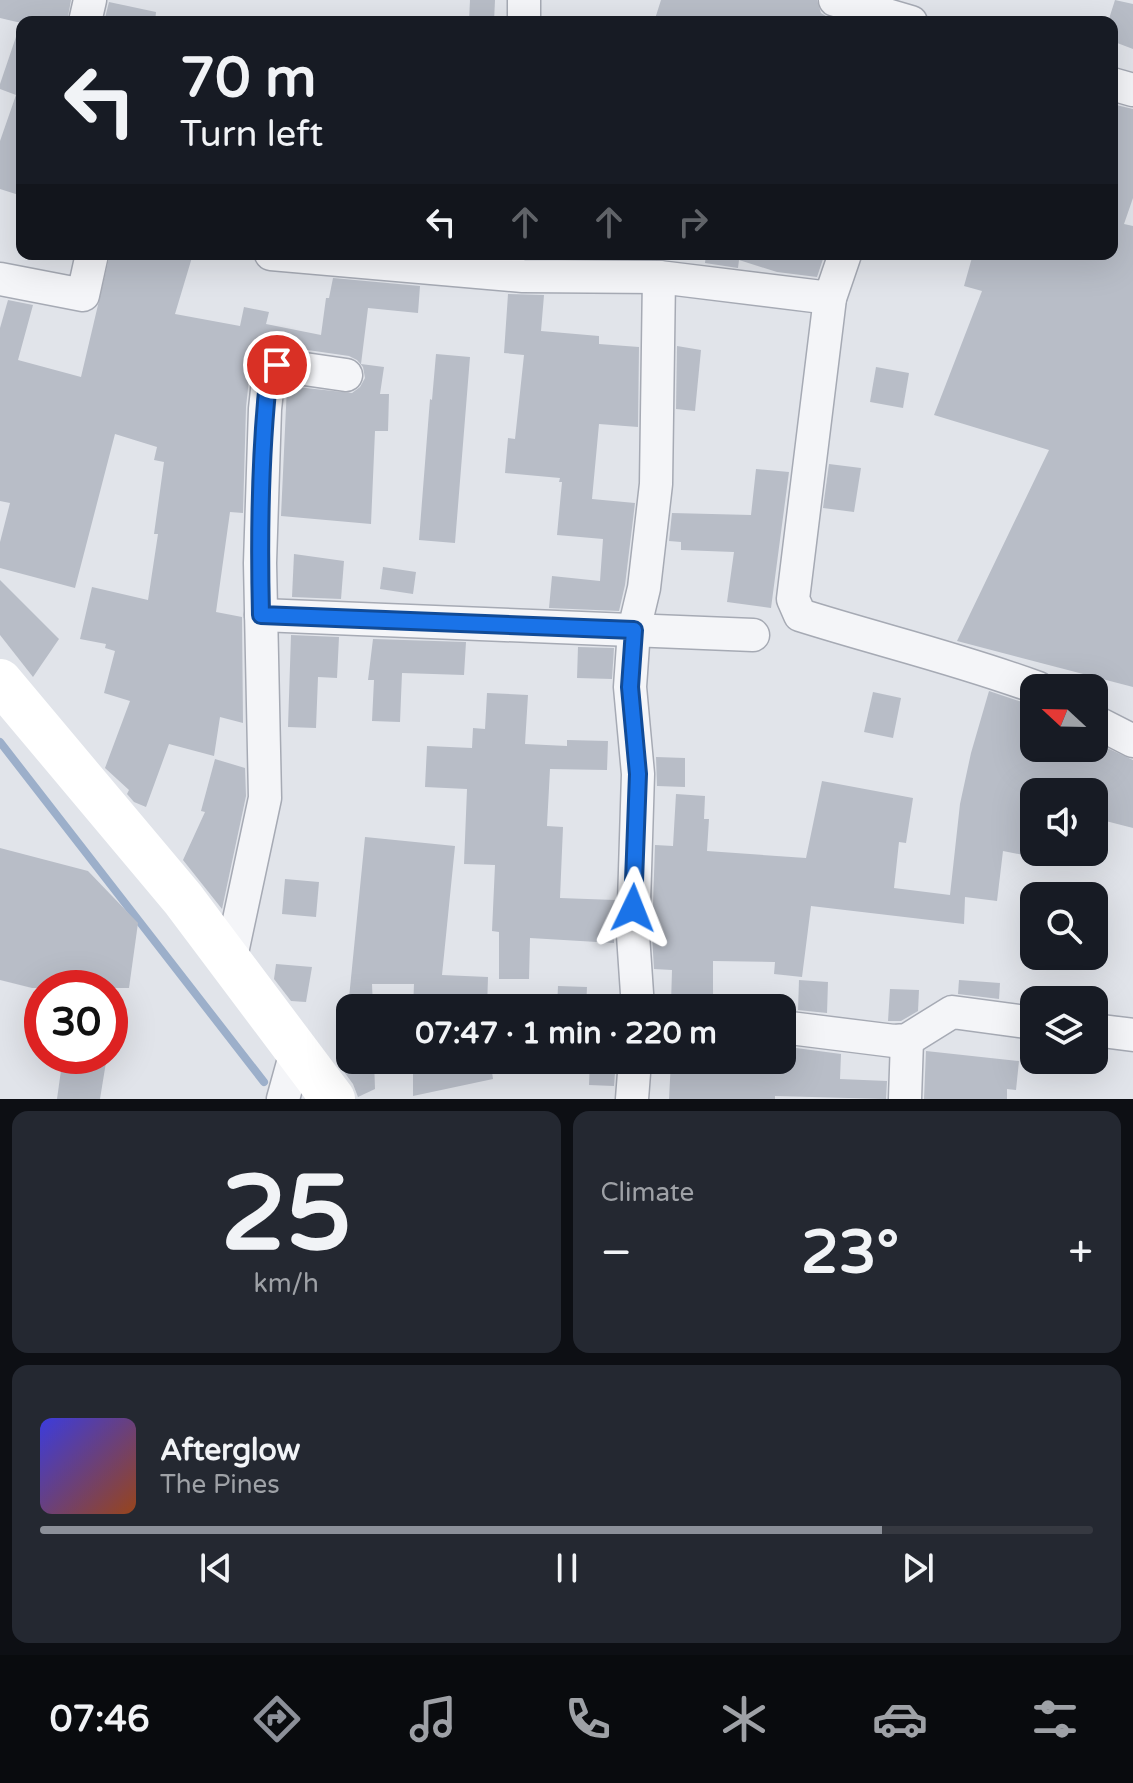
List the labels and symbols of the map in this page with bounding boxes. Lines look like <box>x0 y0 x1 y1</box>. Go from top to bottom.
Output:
pin <box>243 331 311 399</box>
north arrow <box>1020 674 1108 762</box>
position arrow <box>591 866 675 950</box>
speed limit sign: 30 <box>24 970 128 1074</box>

